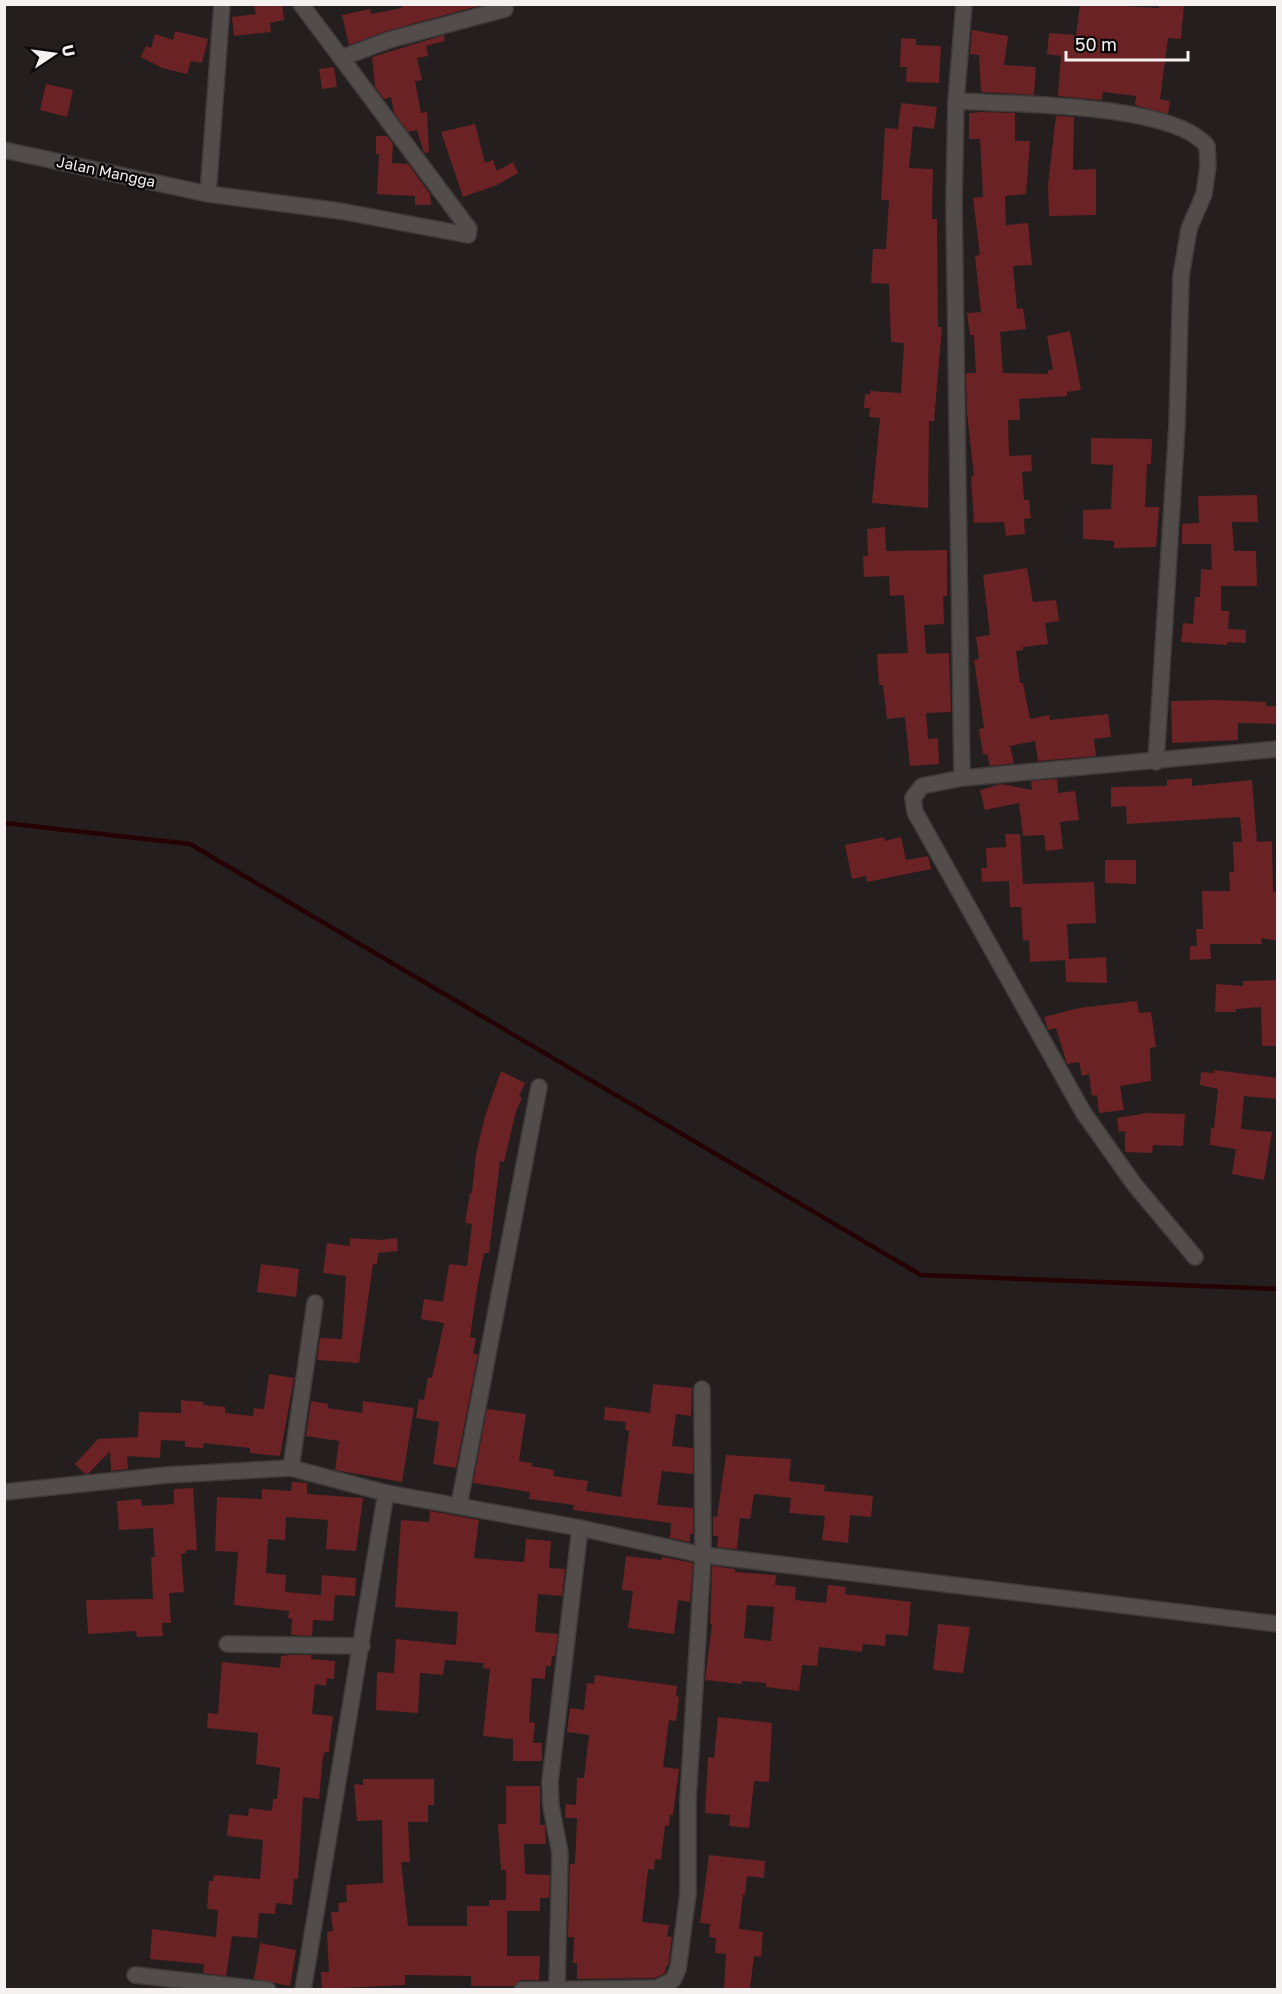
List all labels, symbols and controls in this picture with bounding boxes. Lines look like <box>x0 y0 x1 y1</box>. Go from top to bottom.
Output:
north arrow <box>24 24 84 84</box>
scale bar <box>1066 24 1188 62</box>
text: 50 m <box>1075 33 1117 55</box>
text: U <box>58 43 80 59</box>
street label: Jalan Mangga <box>55 152 157 190</box>

